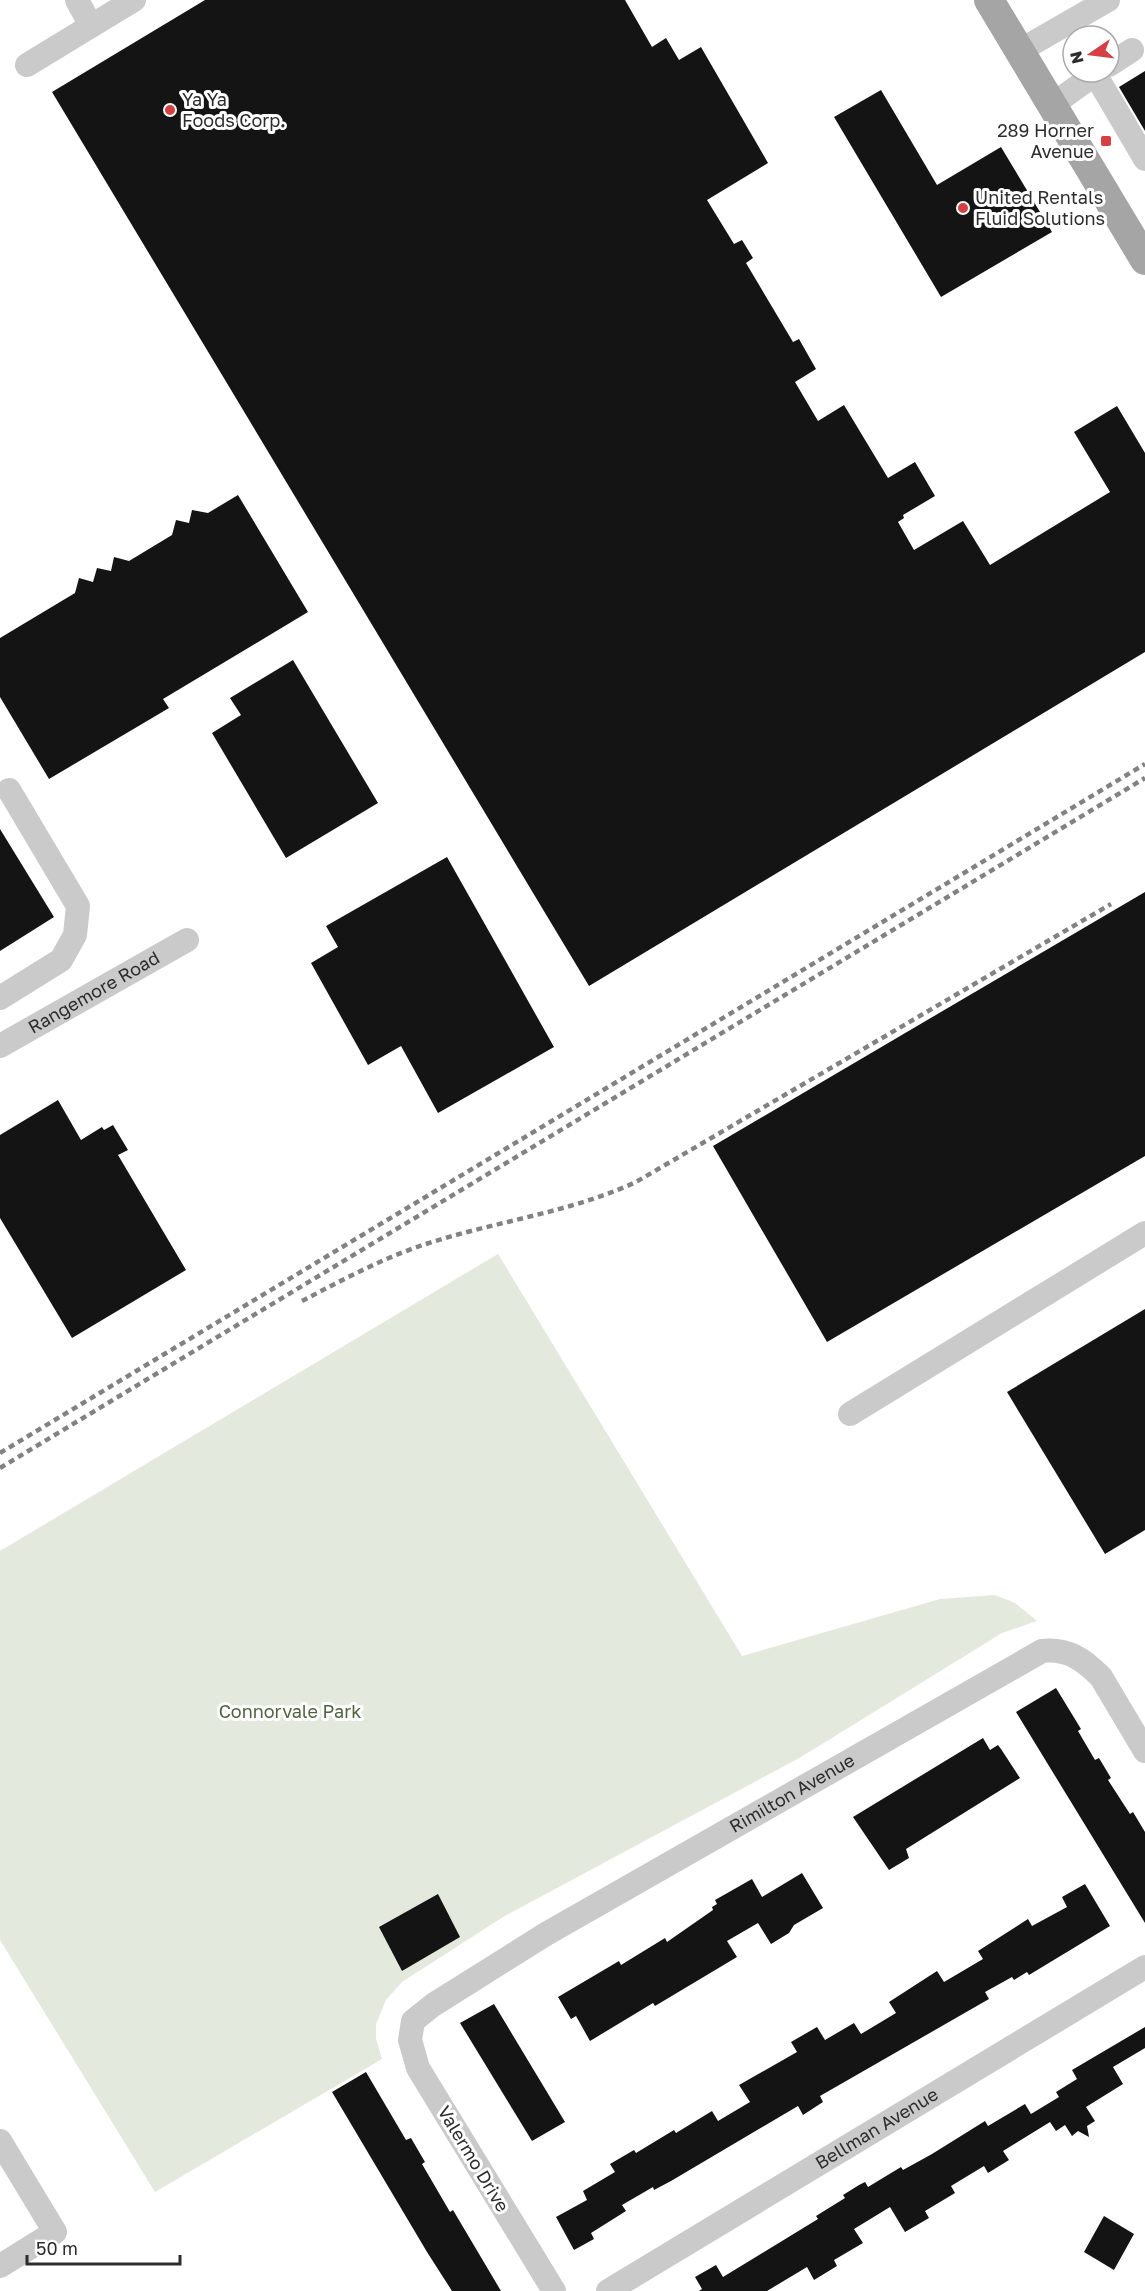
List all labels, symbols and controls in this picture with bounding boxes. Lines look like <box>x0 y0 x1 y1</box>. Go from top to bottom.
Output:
north arrow <box>1061 24 1121 84</box>
text: N <box>1065 49 1088 66</box>
place label: Ya Ya Foods Corp. <box>182 88 285 131</box>
marker: Ya Ya Foods Corp. <box>163 103 177 117</box>
place label: 289 Horner Avenue <box>997 119 1094 162</box>
marker: 289 Horner Avenue <box>1099 134 1113 148</box>
place label: United Rentals Fluid Solutions <box>975 186 1105 229</box>
marker: United Rentals Fluid Solutions <box>956 201 970 215</box>
street label: Rangemore Road <box>24 946 163 1038</box>
park label: Connorvale Park <box>219 1700 361 1722</box>
street label: Rimilton Avenue <box>725 1748 858 1837</box>
street label: Bellman Avenue <box>811 2083 942 2173</box>
street label: Valermo Drive <box>434 2101 514 2216</box>
scale bar <box>27 2228 180 2266</box>
text: 50 m <box>36 2237 78 2259</box>

